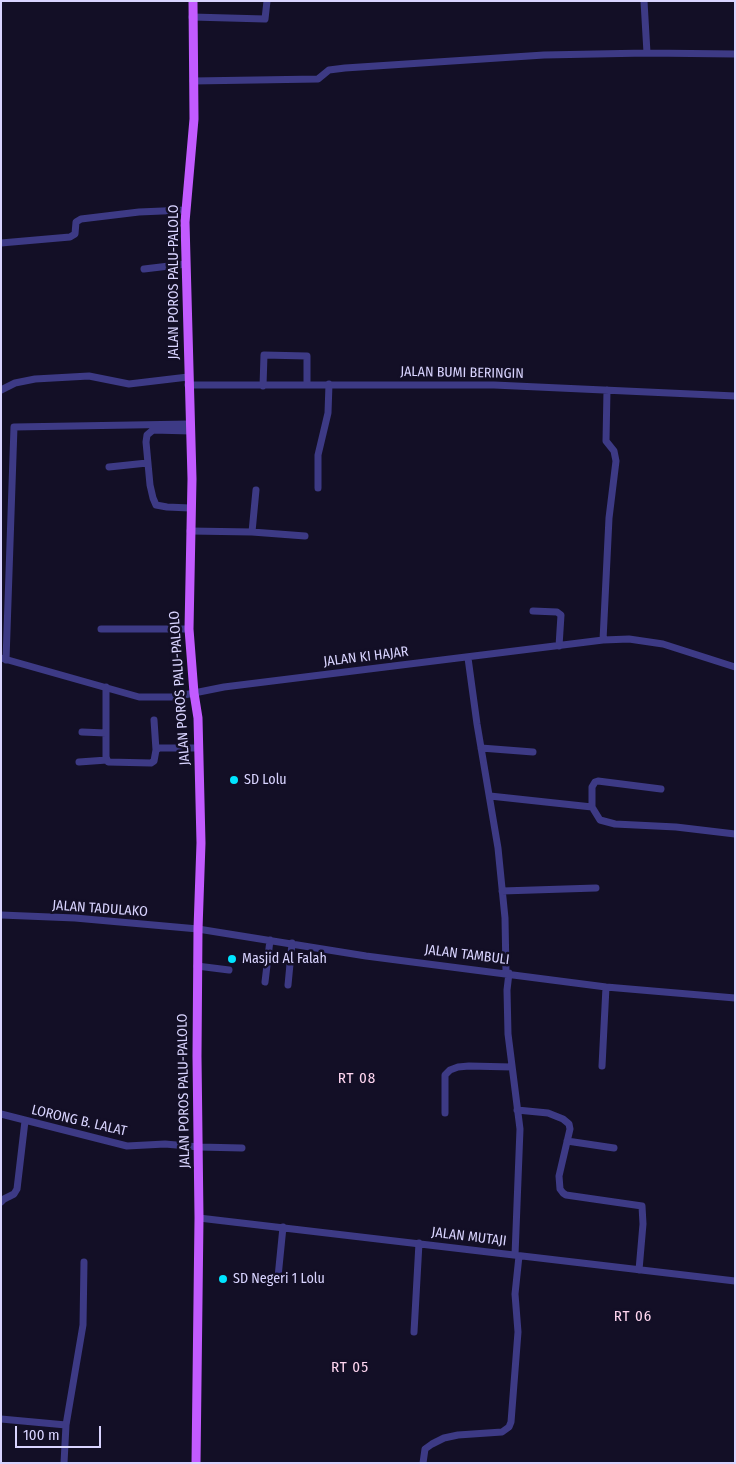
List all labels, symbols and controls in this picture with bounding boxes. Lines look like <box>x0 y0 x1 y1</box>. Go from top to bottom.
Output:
street label: JALAN POROS PALU-PALOLO <box>166 205 182 359</box>
street label: JALAN BUMI BERINGIN <box>400 364 524 382</box>
street label: JALAN POROS PALU-PALOLO <box>166 610 194 766</box>
street label: JALAN KI HAJAR <box>323 643 409 671</box>
place label: SD Lolu <box>244 772 287 788</box>
marker: SD Lolu <box>228 774 240 786</box>
street label: JALAN TADULAKO <box>52 897 148 921</box>
street label: JALAN TAMBULI <box>424 941 510 969</box>
place label: Masjid Al Falah <box>242 951 327 967</box>
marker: Masjid Al Falah <box>226 953 238 965</box>
street label: JALAN POROS PALU-PALOLO <box>174 1013 194 1169</box>
district label: RT 08 <box>337 1070 377 1088</box>
street label: LORONG B. LALAT <box>30 1102 128 1140</box>
street label: JALAN MUTAJI <box>431 1224 507 1250</box>
place label: SD Negeri 1 Lolu <box>233 1271 325 1287</box>
marker: SD Negeri 1 Lolu <box>217 1273 229 1285</box>
district label: RT 06 <box>613 1308 653 1326</box>
district label: RT 05 <box>330 1359 370 1377</box>
scale bar <box>18 1416 104 1448</box>
text: 100 m <box>23 1426 60 1444</box>

